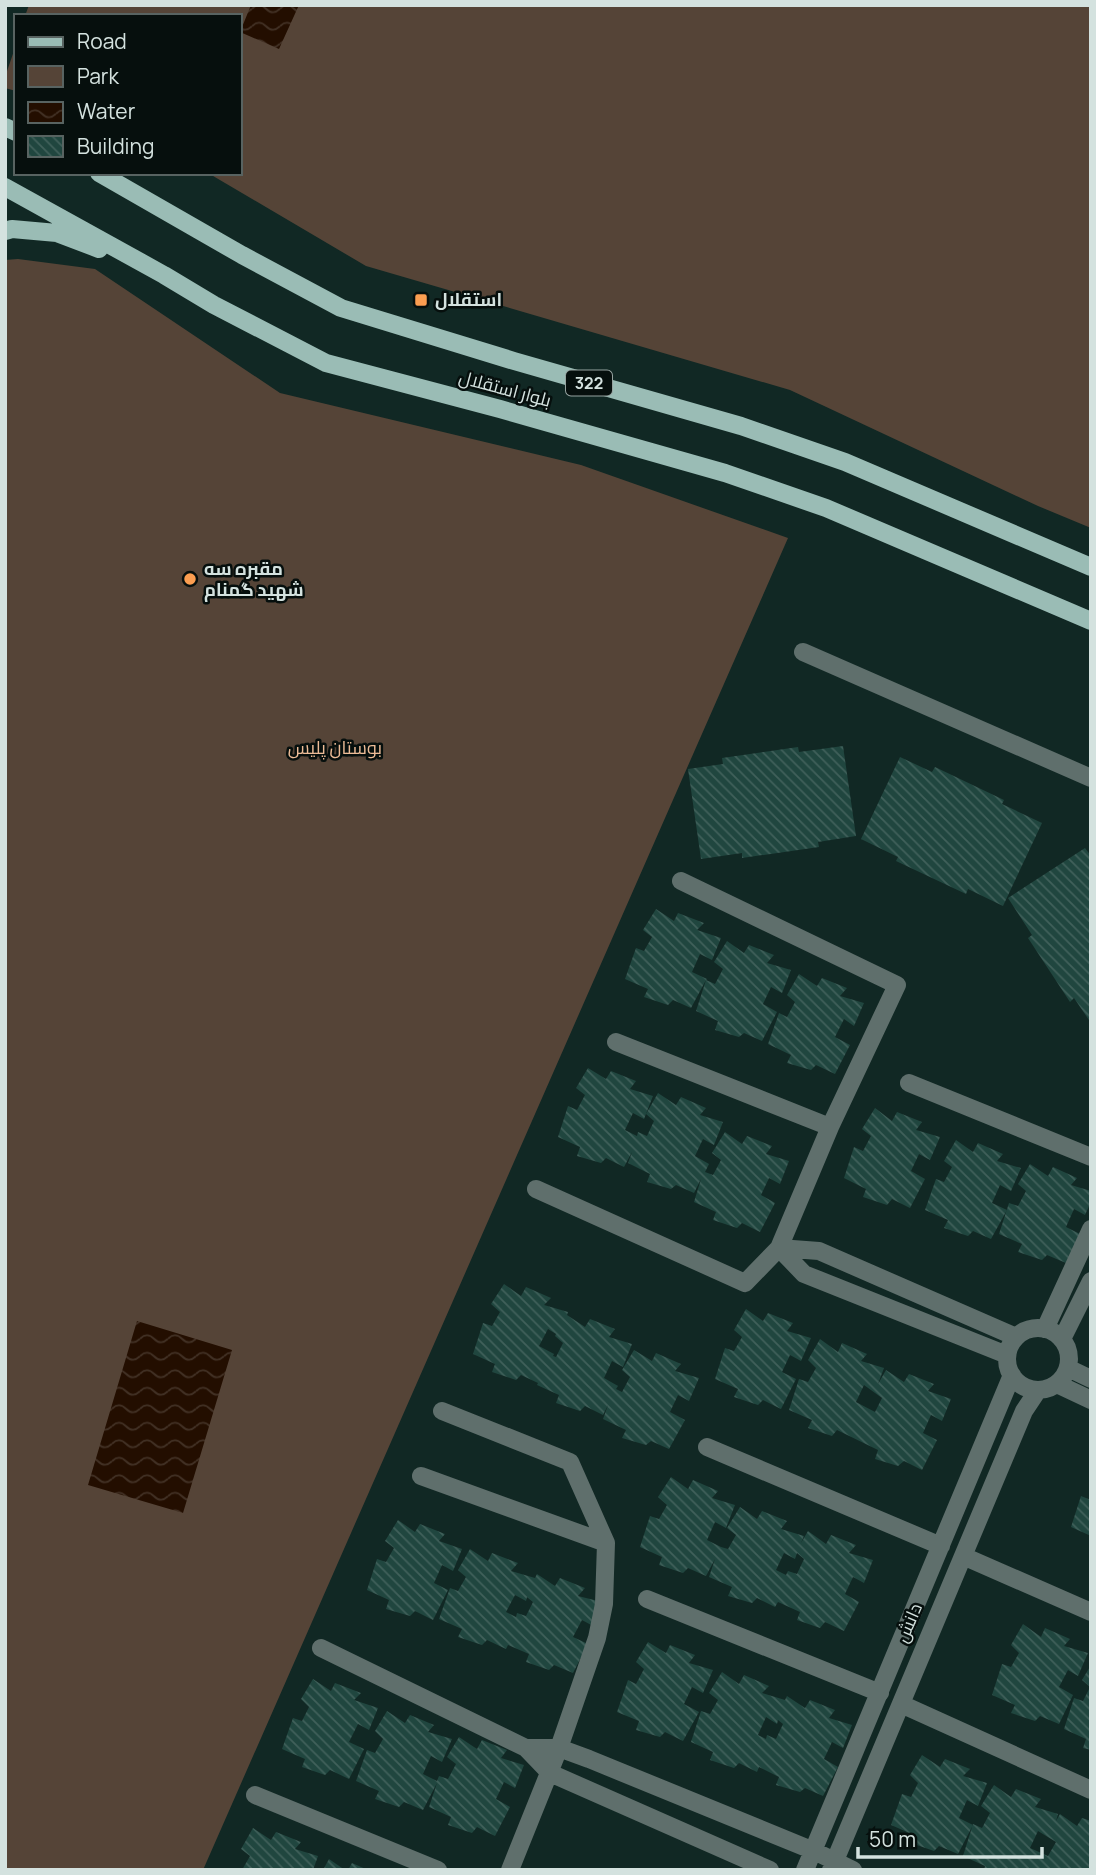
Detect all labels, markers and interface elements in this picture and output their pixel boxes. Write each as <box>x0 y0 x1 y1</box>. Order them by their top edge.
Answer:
legend <box>14 14 242 175</box>
text: Road <box>77 27 127 55</box>
text: Park <box>77 62 119 90</box>
text: Water <box>77 97 136 125</box>
text: Building <box>77 132 154 160</box>
place label: استقلال <box>435 287 502 311</box>
marker: استقلال <box>413 292 429 308</box>
street label: بلوار استقلال <box>457 364 554 412</box>
road number: 322 <box>566 370 612 396</box>
place label: مقبره سه شهید گمنام <box>204 556 304 602</box>
marker: مقبره سه شهید گمنام <box>182 571 198 587</box>
park label: بوستان پلیس <box>288 735 382 760</box>
street label: دانش <box>889 1599 927 1646</box>
scale bar <box>858 1815 1042 1859</box>
text: 50 m <box>869 1825 916 1853</box>

